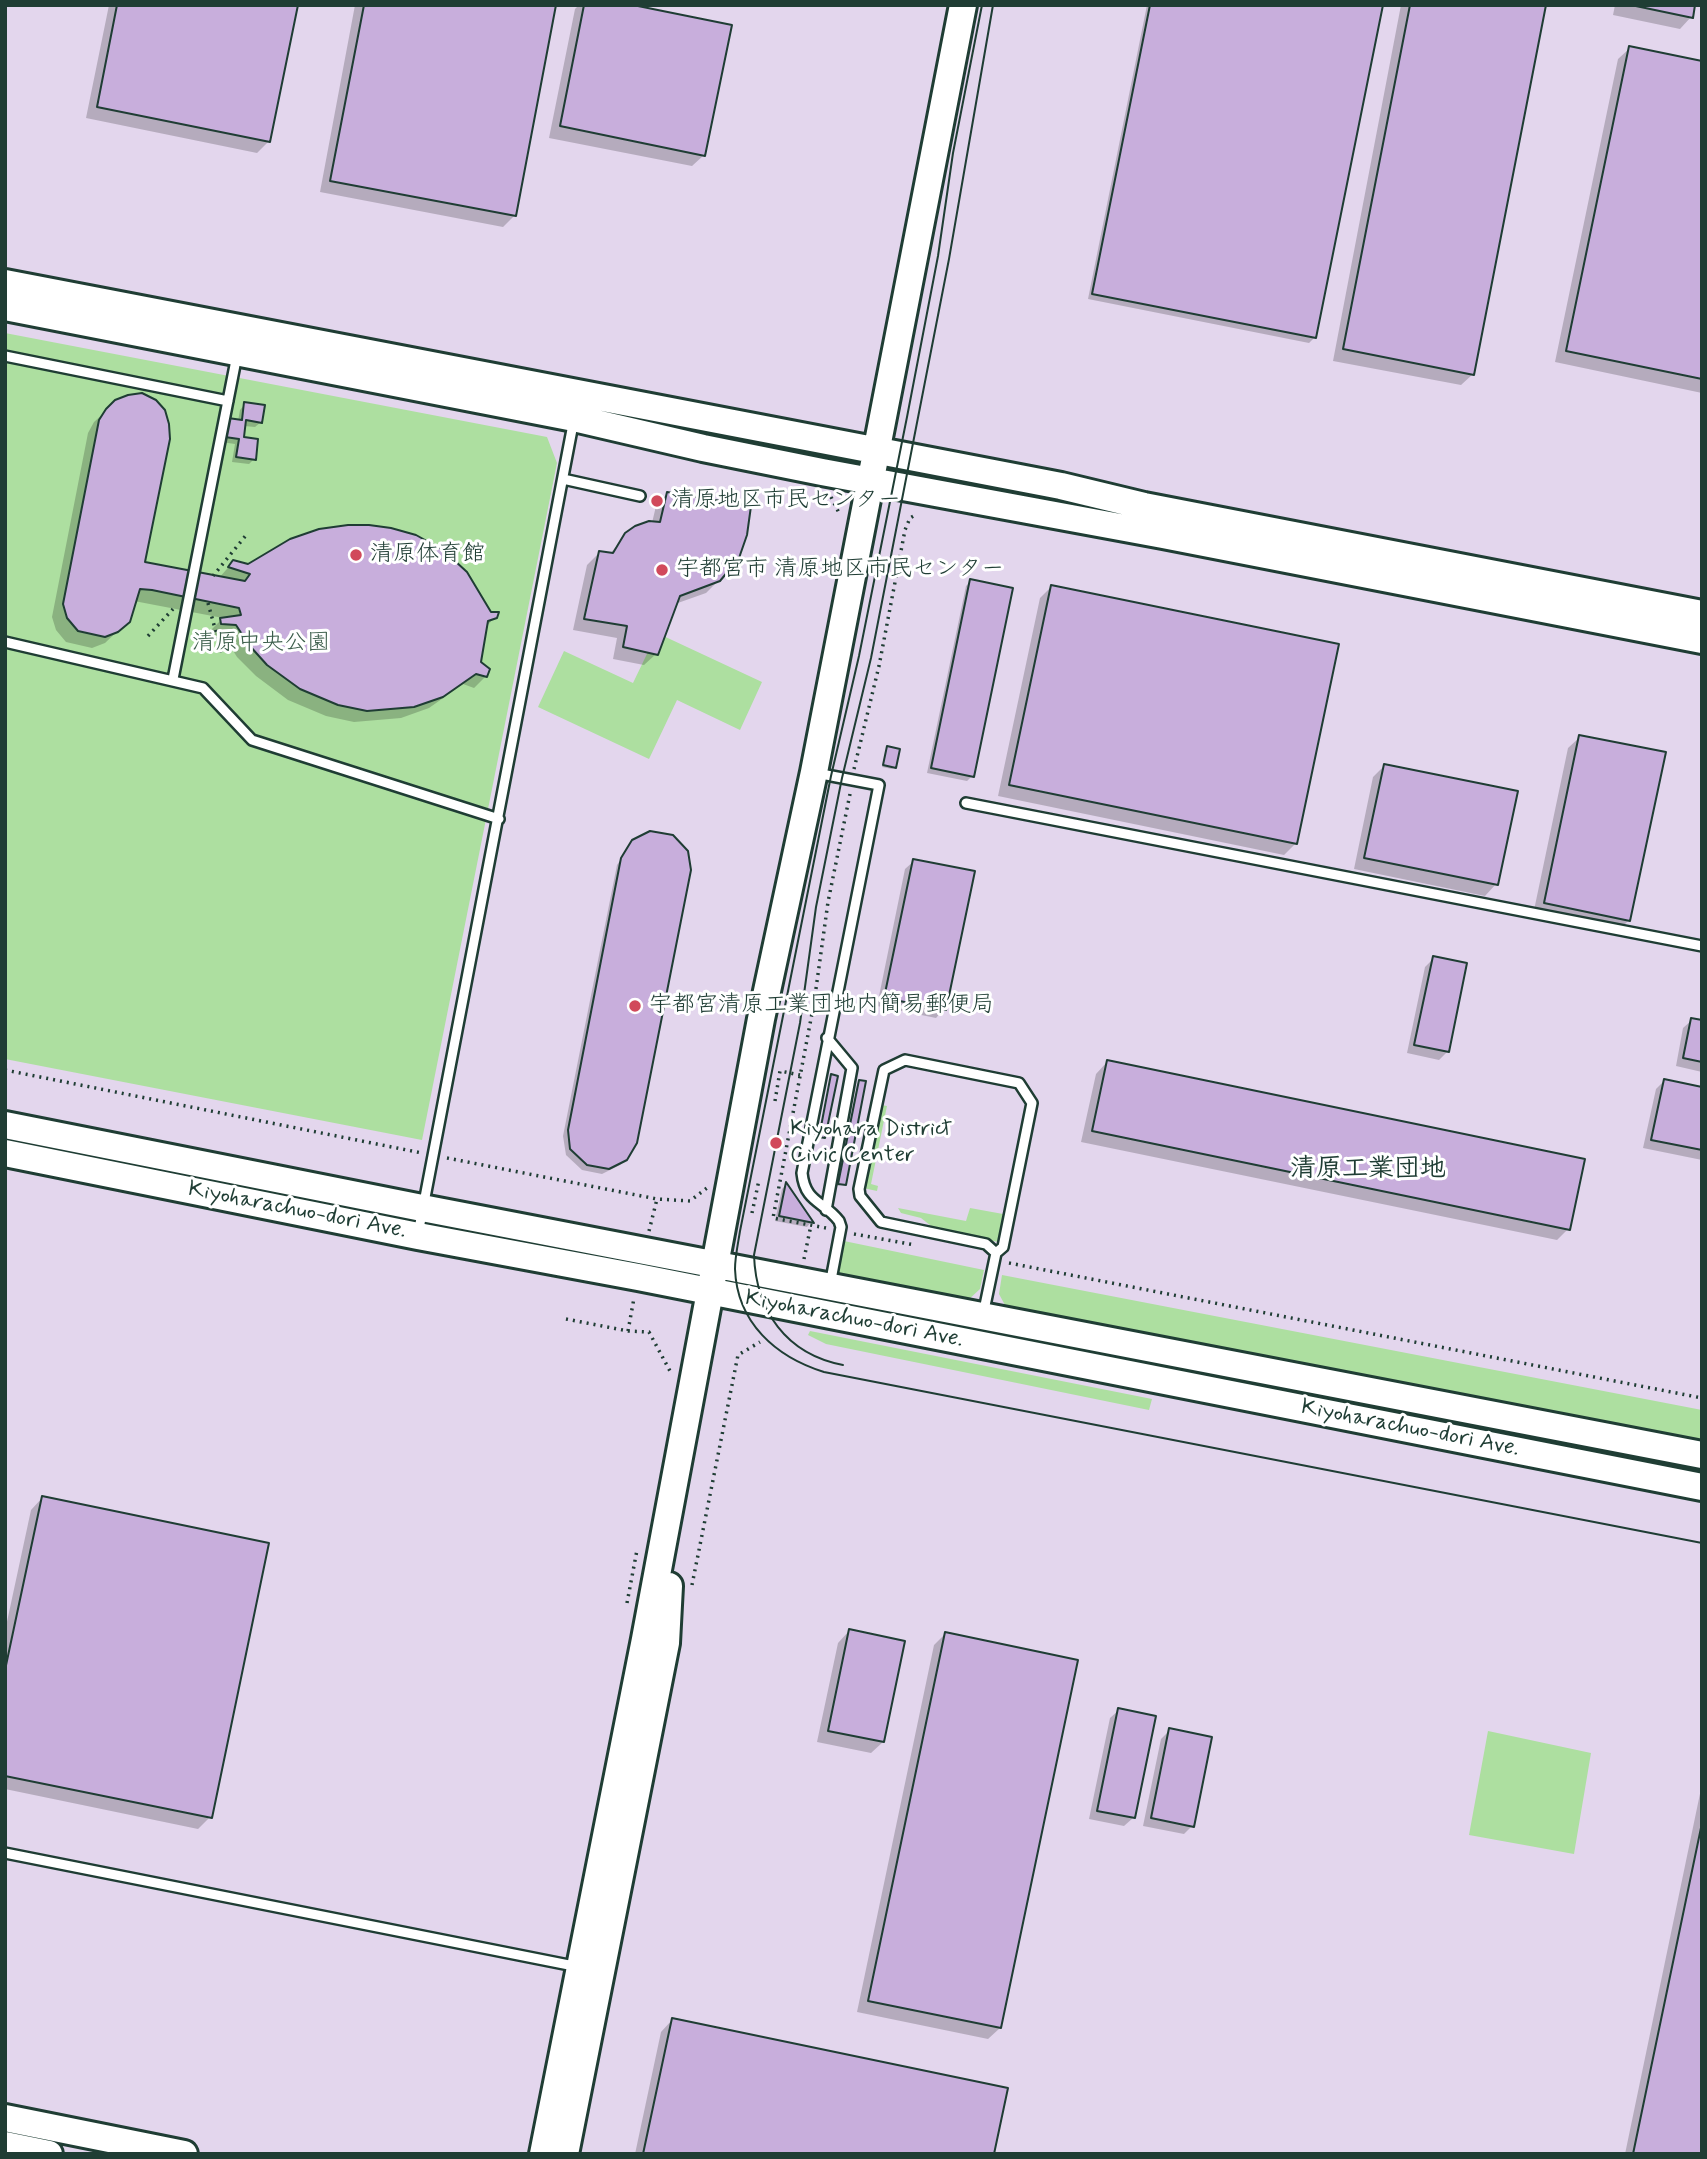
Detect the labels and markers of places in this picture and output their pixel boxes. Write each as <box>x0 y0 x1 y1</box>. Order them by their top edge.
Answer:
place label: 清原地区市民センター <box>671 487 901 515</box>
marker: 清原地区市民センター <box>649 493 665 509</box>
place label: 清原体育館 <box>370 541 485 569</box>
marker: 清原体育館 <box>348 547 364 563</box>
place label: 宇都宮市 清原地区市民センター <box>676 556 1004 584</box>
marker: 宇都宮市 清原地区市民センター <box>654 562 670 578</box>
place label: 宇都宮清原工業団地内簡易郵便局 <box>649 992 994 1020</box>
marker: 宇都宮清原工業団地内簡易郵便局 <box>627 998 643 1014</box>
place label: Kiyohara District Civic Center <box>790 1116 952 1170</box>
marker: Kiyohara District Civic Center <box>768 1135 784 1151</box>

